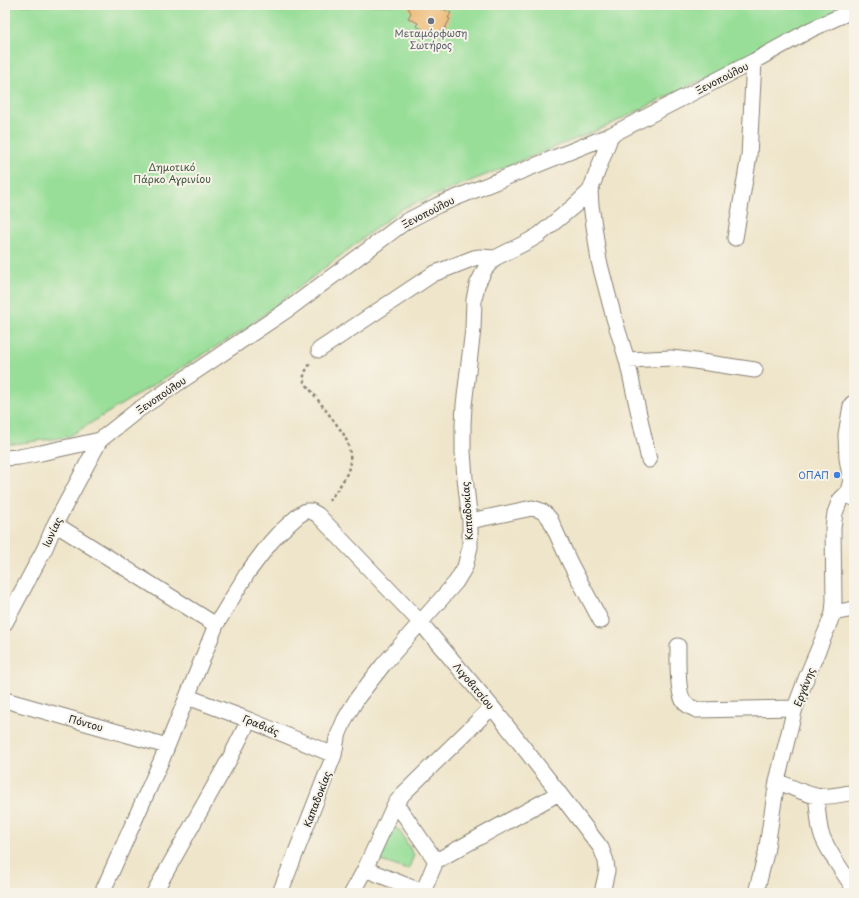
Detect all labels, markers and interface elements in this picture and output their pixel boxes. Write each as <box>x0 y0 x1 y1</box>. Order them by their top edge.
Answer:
marker: Μεταμόρφωση Σωτήρος <box>426 16 436 26</box>
place label: Μεταμόρφωση Σωτήρος <box>395 25 467 53</box>
street label: Ξενοπούλου <box>693 58 751 97</box>
park label: Δημοτικό Πάρκο Αγρινίου <box>133 159 211 186</box>
street label: Ξενοπούλου <box>399 192 457 231</box>
street label: Ξενοπούλου <box>133 372 189 417</box>
place label: ΟΠΑΠ <box>798 467 829 482</box>
marker: ΟΠΑΠ <box>832 470 842 480</box>
street label: Καπαδοκίας <box>457 481 476 541</box>
street label: Ιωνίας <box>38 514 65 549</box>
street label: Λιγοβιτσίου <box>450 659 499 713</box>
street label: Εργάνης <box>789 665 818 709</box>
street label: Πόντου <box>67 710 105 735</box>
street label: Γραβιάς <box>241 710 282 739</box>
street label: Καπαδοκίας <box>299 769 334 829</box>

